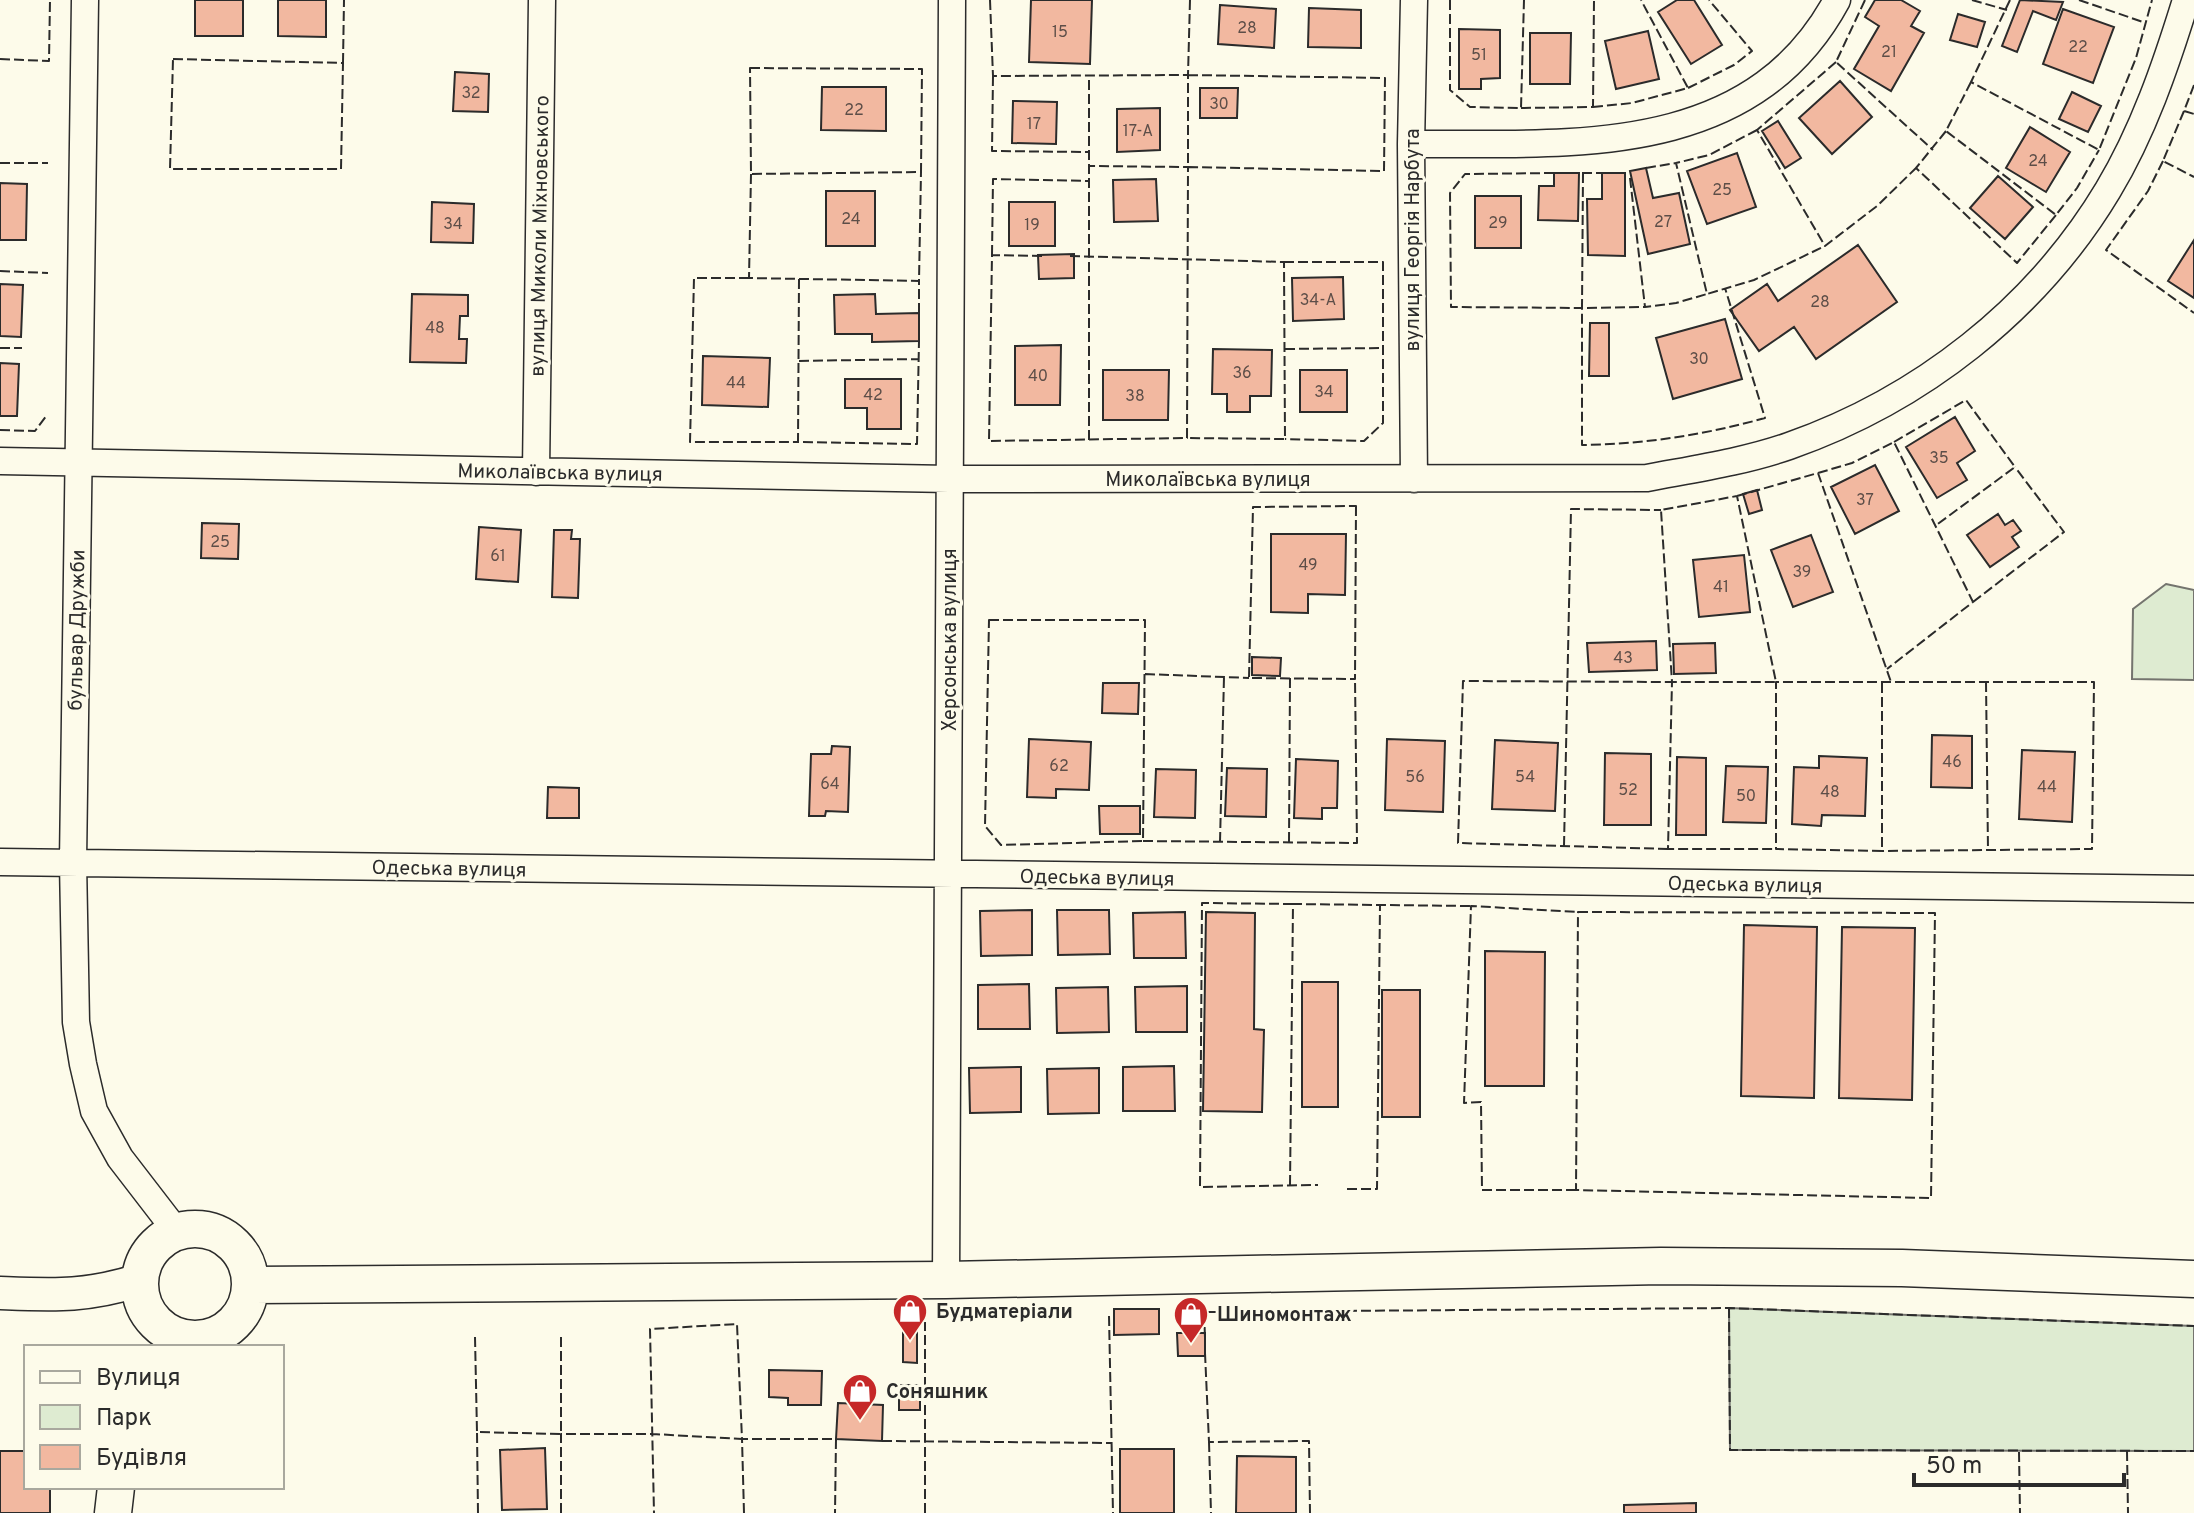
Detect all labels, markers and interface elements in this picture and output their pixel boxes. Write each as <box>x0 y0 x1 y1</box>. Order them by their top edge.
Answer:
house number: 28 <box>1237 19 1257 39</box>
house number: 15 <box>1052 23 1068 43</box>
house number: 22 <box>2068 38 2088 58</box>
house number: 21 <box>1881 43 1897 63</box>
house number: 51 <box>1471 46 1487 66</box>
house number: 32 <box>461 84 481 104</box>
street label: вулиця Миколи Міхновського <box>526 95 556 377</box>
house number: 30 <box>1209 95 1229 115</box>
house number: 22 <box>844 101 864 121</box>
house number: 17 <box>1027 115 1041 135</box>
house number: 17-А <box>1123 122 1153 142</box>
street label: вулиця Георгія Нарбута <box>1401 128 1427 352</box>
house number: 24 <box>2028 152 2048 172</box>
house number: 25 <box>1712 181 1732 201</box>
house number: 24 <box>841 210 861 230</box>
house number: 27 <box>1654 213 1672 233</box>
house number: 29 <box>1488 214 1508 234</box>
house number: 34 <box>443 215 463 235</box>
house number: 19 <box>1024 216 1040 236</box>
house number: 34-А <box>1300 291 1336 311</box>
house number: 28 <box>1810 293 1830 313</box>
house number: 48 <box>425 319 445 339</box>
house number: 30 <box>1689 350 1709 370</box>
house number: 36 <box>1232 364 1252 384</box>
house number: 40 <box>1028 367 1048 387</box>
house number: 44 <box>726 374 746 394</box>
house number: 34 <box>1314 383 1334 403</box>
house number: 42 <box>863 386 883 406</box>
house number: 38 <box>1125 387 1145 407</box>
house number: 35 <box>1929 449 1949 469</box>
street label: Миколаївська вулиця <box>457 459 663 489</box>
street label: Миколаївська вулиця <box>1105 468 1311 494</box>
house number: 37 <box>1856 491 1874 511</box>
house number: 25 <box>210 533 230 553</box>
house number: 61 <box>490 547 506 567</box>
street label: Херсонська вулиця <box>938 548 964 732</box>
street label: бульвар Дружби <box>64 549 92 711</box>
house number: 49 <box>1298 556 1318 576</box>
house number: 39 <box>1793 563 1811 583</box>
house number: 41 <box>1713 578 1729 598</box>
house number: 43 <box>1613 649 1633 669</box>
house number: 46 <box>1942 753 1962 773</box>
house number: 62 <box>1049 757 1069 777</box>
house number: 56 <box>1405 768 1425 788</box>
house number: 54 <box>1515 768 1535 788</box>
house number: 64 <box>820 775 840 795</box>
house number: 44 <box>2037 778 2057 798</box>
house number: 52 <box>1618 781 1638 801</box>
house number: 48 <box>1820 783 1840 803</box>
house number: 50 <box>1736 787 1756 807</box>
street label: Одеська вулиця <box>371 856 527 884</box>
street label: Одеська вулиця <box>1019 865 1175 893</box>
street label: Одеська вулиця <box>1667 872 1823 900</box>
shop icon: Будматеріали <box>891 1292 929 1342</box>
shop icon: Шиномонтаж <box>1172 1295 1210 1345</box>
place label: Будматеріали <box>936 1300 1073 1326</box>
place label: Шиномонтаж <box>1217 1303 1352 1329</box>
legend <box>24 1345 284 1489</box>
text: Вулиця <box>96 1364 180 1394</box>
shop icon: Соняшник <box>841 1372 879 1422</box>
place label: Соняшник <box>886 1380 989 1406</box>
text: Парк <box>96 1404 152 1434</box>
scale bar <box>1914 1437 2124 1487</box>
text: Будівля <box>96 1444 187 1474</box>
text: 50 m <box>1926 1452 1982 1482</box>

